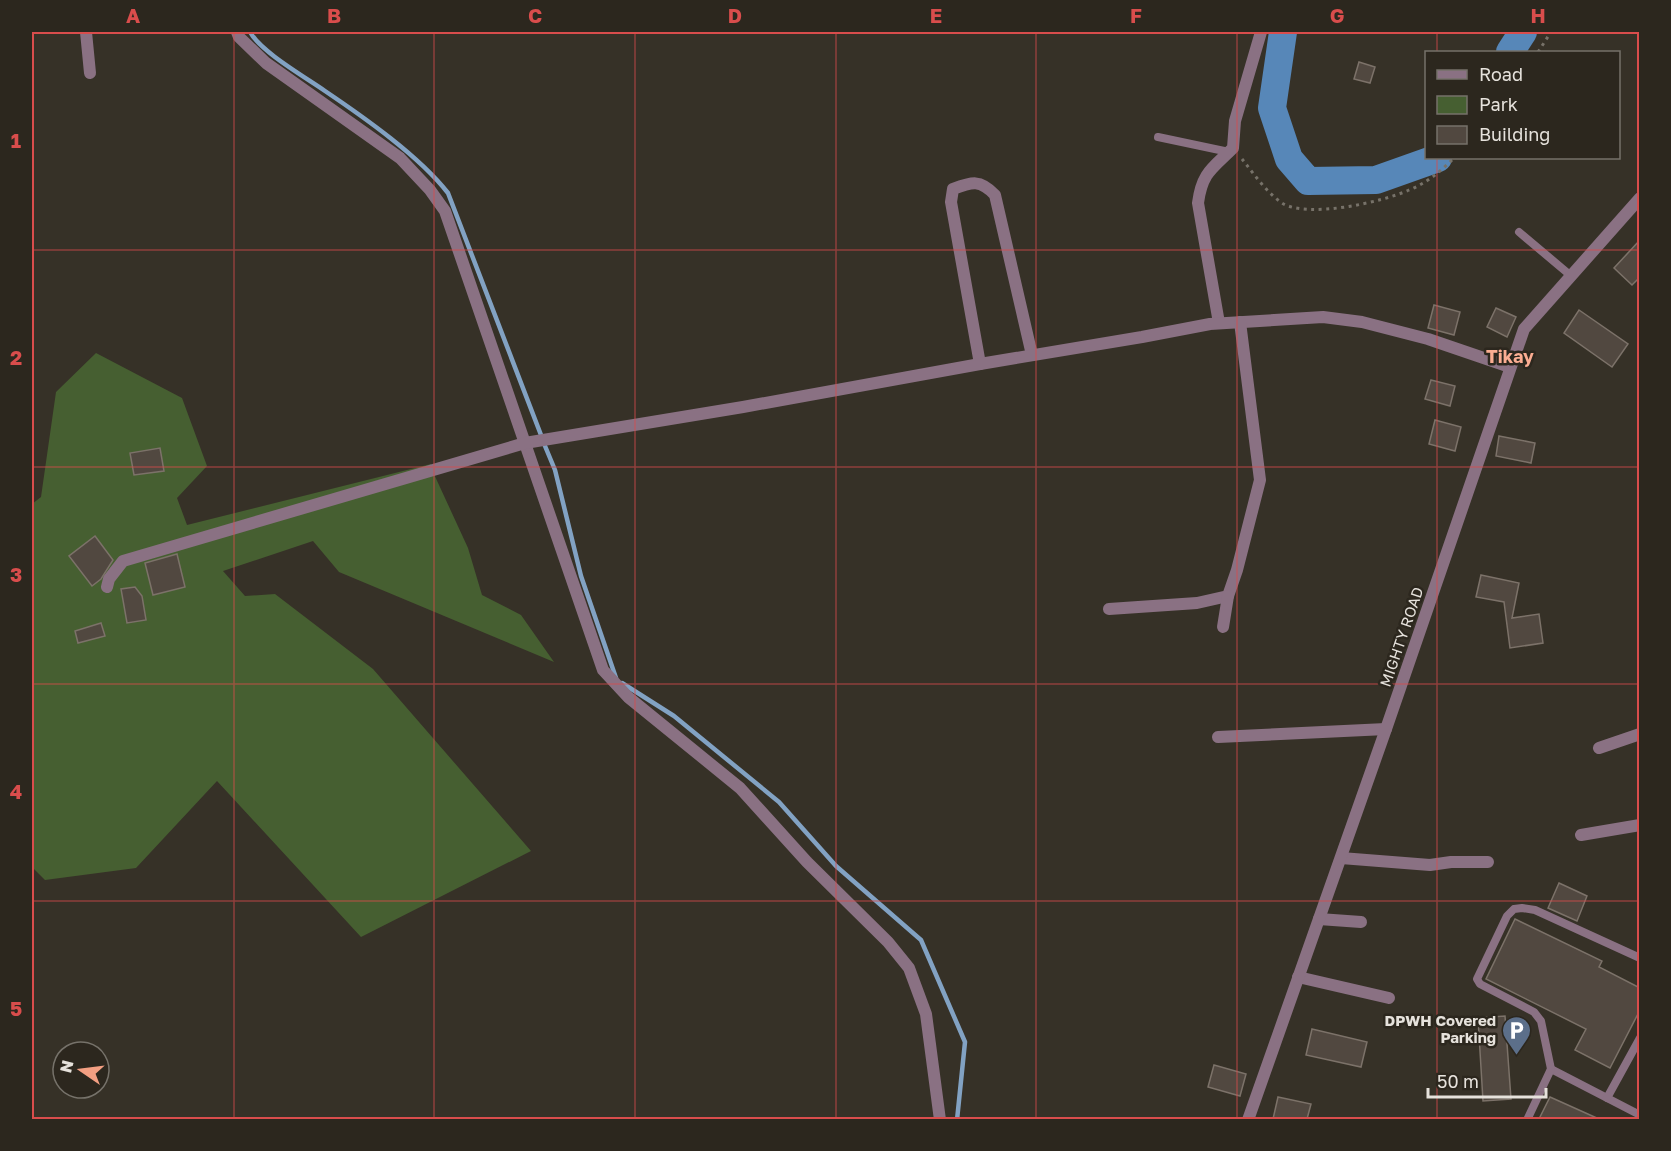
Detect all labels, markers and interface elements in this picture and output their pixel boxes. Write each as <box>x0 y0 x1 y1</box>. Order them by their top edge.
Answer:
text: A <box>126 3 140 27</box>
text: B <box>327 3 341 27</box>
text: C <box>528 3 542 27</box>
text: D <box>728 3 742 27</box>
text: E <box>930 3 942 27</box>
text: F <box>1130 3 1142 27</box>
text: G <box>1330 3 1344 27</box>
text: H <box>1530 3 1546 27</box>
legend <box>1425 51 1620 159</box>
text: Road <box>1479 63 1523 85</box>
text: Park <box>1479 93 1518 115</box>
text: Building <box>1479 123 1550 145</box>
text: 1 <box>11 128 21 152</box>
text: 2 <box>10 345 22 369</box>
district label: Tikay <box>1486 345 1534 367</box>
text: 3 <box>10 562 22 586</box>
street label: MIGHTY ROAD <box>1376 584 1427 689</box>
text: 4 <box>10 779 22 803</box>
text: 5 <box>10 996 22 1020</box>
place label: DPWH Covered Parking <box>1384 1011 1496 1046</box>
parking icon: DPWH Covered Parking <box>1501 1014 1533 1056</box>
north arrow <box>51 1040 111 1100</box>
text: N <box>55 1058 78 1075</box>
scale bar <box>1428 1061 1546 1099</box>
text: 50 m <box>1437 1070 1479 1092</box>

